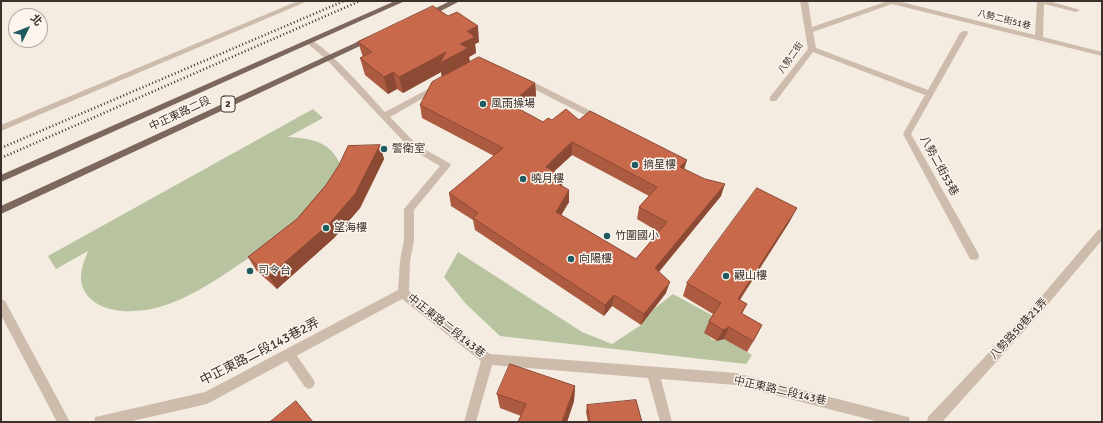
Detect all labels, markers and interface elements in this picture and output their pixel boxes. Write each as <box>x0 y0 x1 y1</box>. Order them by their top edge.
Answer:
north arrow <box>8 8 48 48</box>
street label: 八勢二街51巷 <box>976 8 1032 32</box>
text: 北 <box>28 12 45 29</box>
street label: 八勢二街 <box>776 40 806 76</box>
street label: 中正東路二段 <box>147 94 213 134</box>
road number: 2 <box>221 96 235 112</box>
place label: 風雨操場 <box>491 97 535 111</box>
marker: 風雨操場 <box>478 99 488 109</box>
street label: 八勢二街53巷 <box>917 134 961 198</box>
place label: 警衛室 <box>392 142 425 156</box>
marker: 警衛室 <box>379 144 389 154</box>
place label: 摘星樓 <box>643 158 676 172</box>
marker: 摘星樓 <box>630 160 640 170</box>
place label: 曉月樓 <box>531 172 564 186</box>
marker: 曉月樓 <box>518 174 528 184</box>
place label: 望海樓 <box>334 221 367 235</box>
marker: 望海樓 <box>321 223 331 233</box>
place label: 竹圍國小 <box>615 229 659 243</box>
marker: 竹圍國小 <box>602 231 612 241</box>
place label: 向陽樓 <box>579 252 612 266</box>
marker: 向陽樓 <box>566 254 576 264</box>
place label: 司令台 <box>258 264 291 278</box>
marker: 司令台 <box>245 266 255 276</box>
place label: 觀山樓 <box>734 269 767 283</box>
marker: 觀山樓 <box>721 271 731 281</box>
street label: 中正東路二段143巷 <box>405 292 487 360</box>
street label: 八勢路50巷21弄 <box>987 296 1051 362</box>
street label: 中正東路二段143巷2弄 <box>198 315 322 389</box>
street label: 中正東路二段143巷 <box>732 374 828 408</box>

